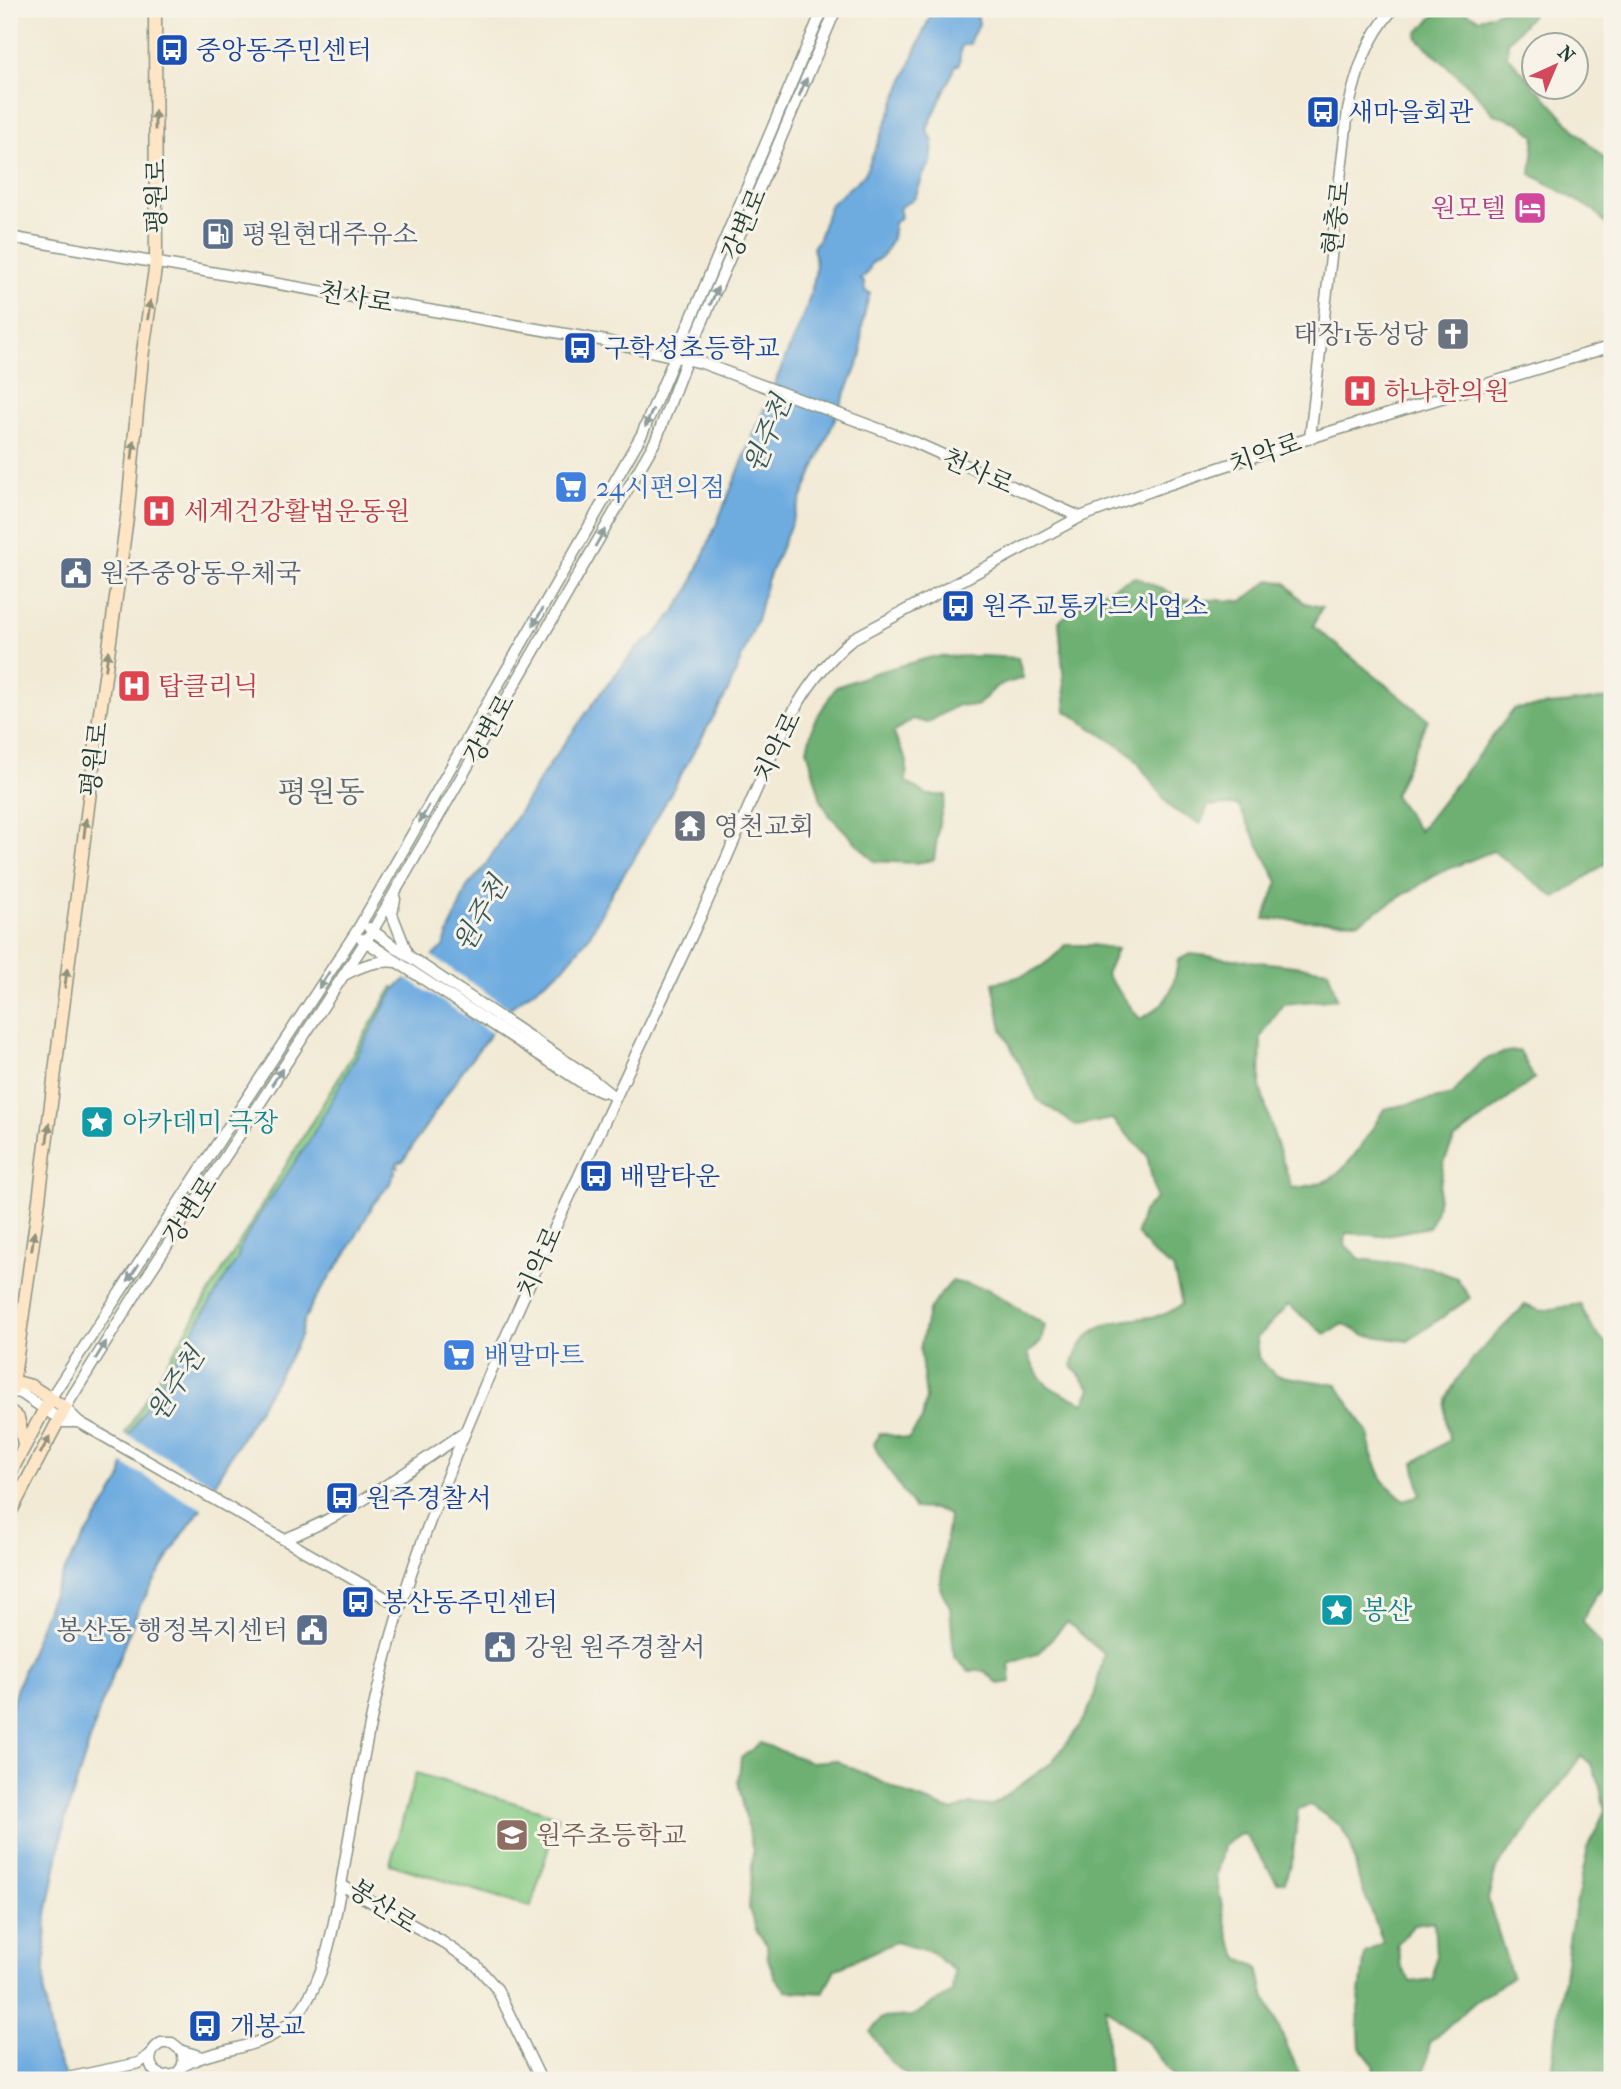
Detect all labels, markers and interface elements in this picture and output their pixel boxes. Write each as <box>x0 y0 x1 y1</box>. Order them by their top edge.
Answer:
bus stop icon: 중앙동주민센터 <box>153 31 191 69</box>
north arrow <box>1520 32 1590 102</box>
place label: 중앙동주민센터 <box>196 35 372 66</box>
text: N <box>1553 42 1579 68</box>
one-way arrow <box>798 76 809 97</box>
bus stop icon: 새마을회관 <box>1304 93 1342 131</box>
place label: 새마을회관 <box>1348 97 1474 128</box>
one-way arrow <box>149 109 161 131</box>
street label: 평원로 <box>141 158 172 234</box>
street label: 현충로 <box>1317 179 1356 257</box>
street label: 강변로 <box>715 183 773 265</box>
hotel icon: 원모텔 <box>1511 189 1549 227</box>
place label: 원모텔 <box>1431 193 1506 224</box>
fuel station icon: 평원현대주유소 <box>199 215 237 253</box>
place label: 평원현대주유소 <box>242 219 418 250</box>
street label: 천사로 <box>316 276 396 319</box>
one-way arrow <box>708 285 719 306</box>
one-way arrow <box>144 299 155 321</box>
church icon: 태장1동성당 <box>1434 315 1472 353</box>
place label: 태장1동성당 <box>1293 319 1428 350</box>
bus stop icon: 구학성초등학교 <box>561 329 599 367</box>
place label: 구학성초등학교 <box>604 333 780 364</box>
hospital icon: 하나한의원 <box>1341 372 1379 410</box>
place label: 하나한의원 <box>1384 376 1510 407</box>
water label: 원주천 <box>737 389 799 478</box>
one-way arrow <box>643 408 654 429</box>
street label: 치악로 <box>1224 427 1306 480</box>
one-way arrow <box>128 439 139 461</box>
street label: 천사로 <box>937 442 1019 501</box>
supermarket icon: 24시편의점 <box>552 468 590 506</box>
place label: 24시편의점 <box>596 472 725 503</box>
hospital icon: 세계건강활법운동원 <box>140 492 178 530</box>
place label: 세계건강활법운동원 <box>184 496 410 527</box>
one-way arrow <box>593 529 606 548</box>
public building icon: 원주중앙동우체국 <box>57 554 95 592</box>
place label: 원주중앙동우체국 <box>100 558 301 589</box>
bus stop icon: 원주교통카드사업소 <box>939 587 977 625</box>
place label: 원주교통카드사업소 <box>982 591 1208 622</box>
one-way arrow <box>532 607 544 626</box>
one-way arrow <box>102 649 113 671</box>
hospital icon: 탑클리닉 <box>115 667 153 705</box>
place label: 탑클리닉 <box>158 671 258 702</box>
street label: 강변로 <box>458 689 521 770</box>
street label: 치악로 <box>747 707 808 788</box>
street label: 평원로 <box>75 720 114 798</box>
district label: 평원동 <box>278 775 364 810</box>
one-way arrow <box>418 804 430 823</box>
temple icon: 영천교회 <box>671 807 709 845</box>
place label: 영천교회 <box>714 811 814 842</box>
one-way arrow <box>79 817 90 839</box>
water label: 원주천 <box>446 869 515 958</box>
one-way arrow <box>61 967 72 989</box>
one-way arrow <box>318 970 331 990</box>
one-way arrow <box>271 1067 284 1086</box>
place icon: 아카데미 극장 <box>78 1103 116 1141</box>
place label: 아카데미 극장 <box>122 1107 278 1138</box>
one-way arrow <box>42 1121 53 1143</box>
bus stop icon: 배말타운 <box>577 1157 615 1195</box>
place label: 배말타운 <box>620 1161 720 1192</box>
street label: 강변로 <box>157 1170 224 1250</box>
street label: 치악로 <box>510 1221 569 1303</box>
one-way arrow <box>28 1230 39 1252</box>
one-way arrow <box>126 1263 139 1283</box>
supermarket icon: 배말마트 <box>440 1336 478 1374</box>
water label: 원주천 <box>140 1339 212 1427</box>
place label: 배말마트 <box>484 1340 584 1371</box>
one-way arrow <box>94 1341 107 1360</box>
one-way arrow <box>40 1435 51 1455</box>
bus stop icon: 원주경찰서 <box>323 1479 361 1517</box>
place label: 원주경찰서 <box>366 1483 492 1514</box>
bus stop icon: 봉산동주민센터 <box>339 1583 377 1621</box>
place label: 봉산동주민센터 <box>382 1587 558 1618</box>
place icon: 봉산 <box>1318 1591 1356 1629</box>
place label: 봉산 <box>1362 1595 1413 1626</box>
public building icon: 봉산동 행정복지센터 <box>293 1611 331 1649</box>
place label: 봉산동 행정복지센터 <box>56 1615 288 1646</box>
public building icon: 강원 원주경찰서 <box>481 1628 519 1666</box>
place label: 강원 원주경찰서 <box>524 1632 705 1663</box>
school or university icon: 원주초등학교 <box>493 1816 531 1854</box>
place label: 원주초등학교 <box>536 1820 687 1851</box>
street label: 봉산로 <box>343 1873 423 1940</box>
bus stop icon: 개봉교 <box>186 2007 224 2045</box>
place label: 개봉교 <box>230 2011 305 2042</box>

